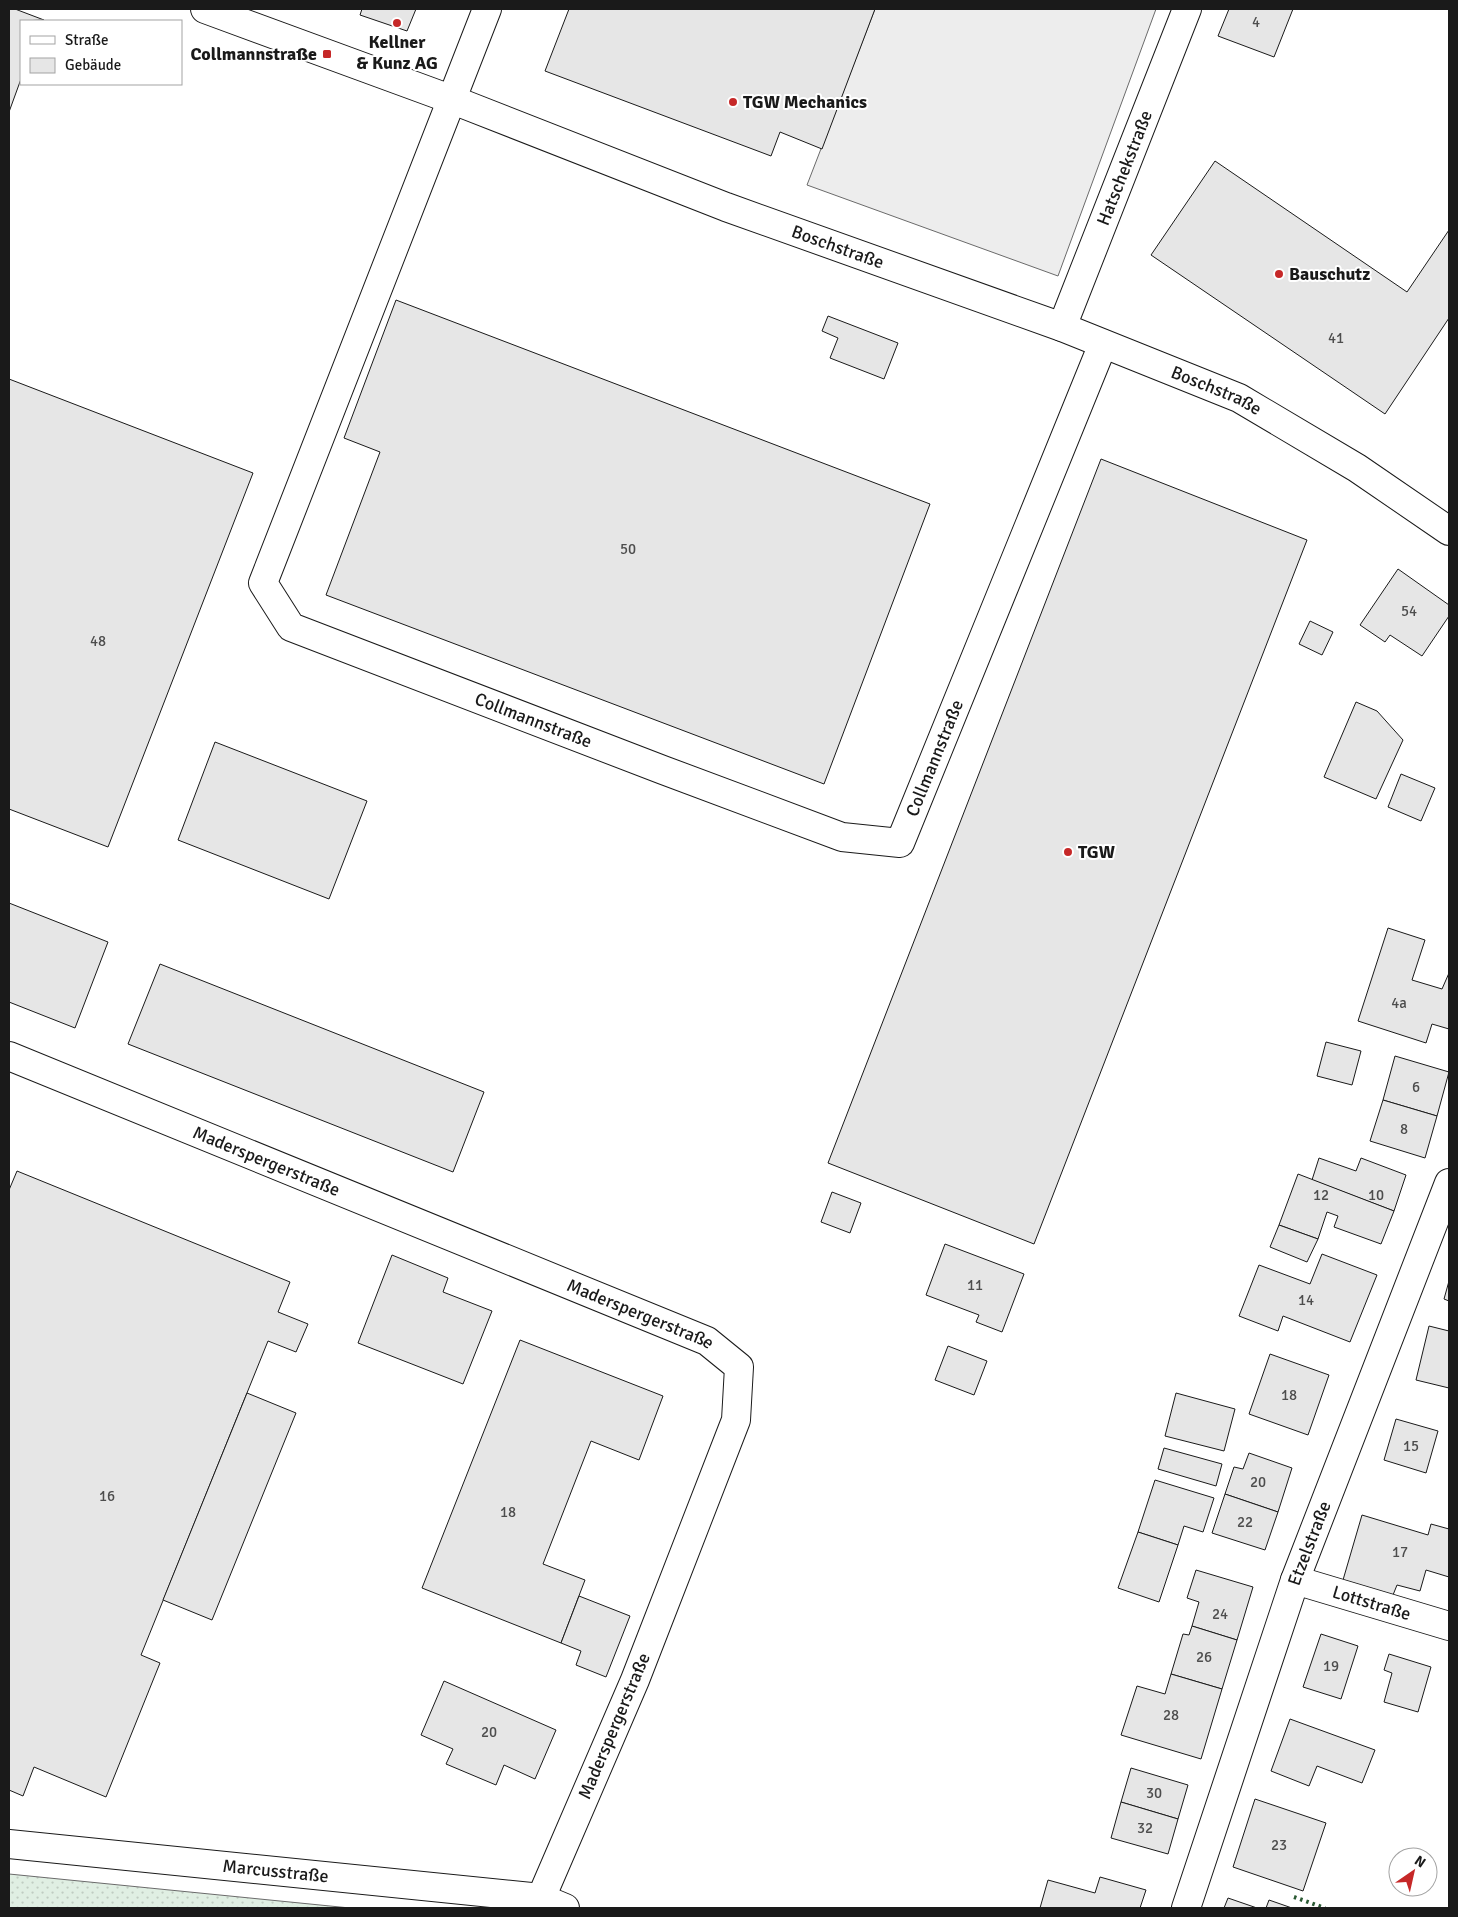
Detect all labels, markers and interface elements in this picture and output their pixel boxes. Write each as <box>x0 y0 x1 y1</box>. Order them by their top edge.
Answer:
house number: 4 <box>1252 13 1260 31</box>
marker: Kellner & Kunz AG <box>391 17 403 29</box>
legend <box>20 20 182 85</box>
text: Straße <box>65 31 109 49</box>
place label: Kellner & Kunz AG <box>356 31 438 74</box>
place label: Collmannstraße <box>190 43 317 65</box>
marker: Collmannstraße <box>321 48 333 60</box>
text: Gebäude <box>65 56 121 74</box>
place label: TGW Mechanics <box>743 91 867 113</box>
marker: TGW Mechanics <box>727 96 739 108</box>
street label: Hatschekstraße <box>1092 107 1157 229</box>
street label: Boschstraße <box>789 220 887 274</box>
place label: Bauschutz <box>1289 263 1370 285</box>
marker: Bauschutz <box>1273 268 1285 280</box>
house number: 41 <box>1328 329 1344 347</box>
street label: Boschstraße <box>1168 361 1266 420</box>
house number: 50 <box>620 540 636 558</box>
house number: 54 <box>1401 602 1417 620</box>
house number: 48 <box>90 632 106 650</box>
street label: Collmannstraße <box>472 688 595 753</box>
street label: Collmannstraße <box>901 697 968 820</box>
place label: TGW <box>1078 841 1115 863</box>
marker: TGW <box>1062 846 1074 858</box>
house number: 4a <box>1391 994 1407 1012</box>
house number: 6 <box>1412 1078 1420 1096</box>
house number: 8 <box>1400 1120 1408 1138</box>
street label: Maderspergerstraße <box>190 1121 343 1201</box>
house number: 12 <box>1313 1186 1329 1204</box>
house number: 10 <box>1368 1186 1384 1204</box>
street label: Maderspergerstraße <box>564 1274 719 1354</box>
house number: 11 <box>967 1276 983 1294</box>
house number: 14 <box>1298 1291 1314 1309</box>
house number: 18 <box>1281 1386 1297 1404</box>
house number: 15 <box>1403 1437 1419 1455</box>
house number: 20 <box>1250 1473 1266 1491</box>
house number: 16 <box>99 1487 115 1505</box>
street label: Etzelstraße <box>1283 1498 1336 1588</box>
house number: 18 <box>500 1503 516 1521</box>
house number: 22 <box>1237 1513 1253 1531</box>
house number: 17 <box>1392 1543 1408 1561</box>
street label: Lottstraße <box>1330 1581 1414 1625</box>
house number: 24 <box>1212 1605 1228 1623</box>
house number: 26 <box>1196 1648 1212 1666</box>
street label: Maderspergerstraße <box>573 1649 655 1803</box>
house number: 19 <box>1323 1657 1339 1675</box>
house number: 28 <box>1163 1706 1179 1724</box>
house number: 20 <box>481 1723 497 1741</box>
house number: 30 <box>1146 1784 1162 1802</box>
house number: 32 <box>1137 1819 1153 1837</box>
house number: 23 <box>1271 1836 1287 1854</box>
north arrow <box>1388 1847 1438 1897</box>
text: N <box>1411 1852 1429 1871</box>
street label: Marcusstraße <box>222 1855 330 1887</box>

